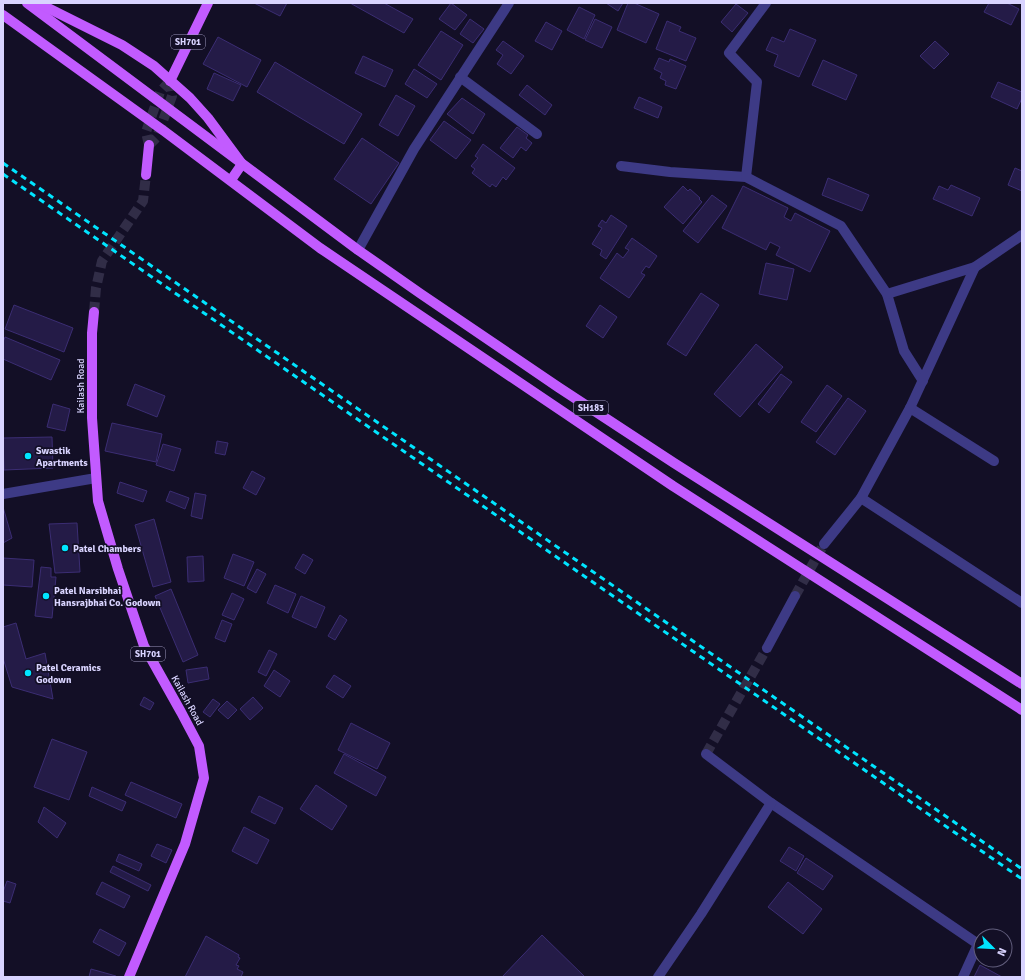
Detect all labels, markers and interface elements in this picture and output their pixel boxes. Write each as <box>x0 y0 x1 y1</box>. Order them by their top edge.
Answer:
road number: SH701 <box>171 35 205 49</box>
street label: Kailash Road <box>75 358 87 414</box>
road number: SH183 <box>574 401 608 415</box>
place label: Swastik Apartments <box>36 445 88 469</box>
marker: Swastik Apartments <box>23 451 33 461</box>
marker: Patel Chambers <box>60 543 70 553</box>
place label: Patel Chambers <box>73 543 142 555</box>
place label: Patel Narsibhai Hansrajbhai Co. Godown <box>54 585 161 609</box>
marker: Patel Narsibhai Hansrajbhai Co. Godown <box>41 591 51 601</box>
road number: SH701 <box>131 647 165 661</box>
place label: Patel Ceramics Godown <box>36 662 102 686</box>
marker: Patel Ceramics Godown <box>23 668 33 678</box>
street label: Kailash Road <box>168 673 206 728</box>
north arrow <box>973 928 1013 968</box>
text: N <box>994 946 1009 958</box>

